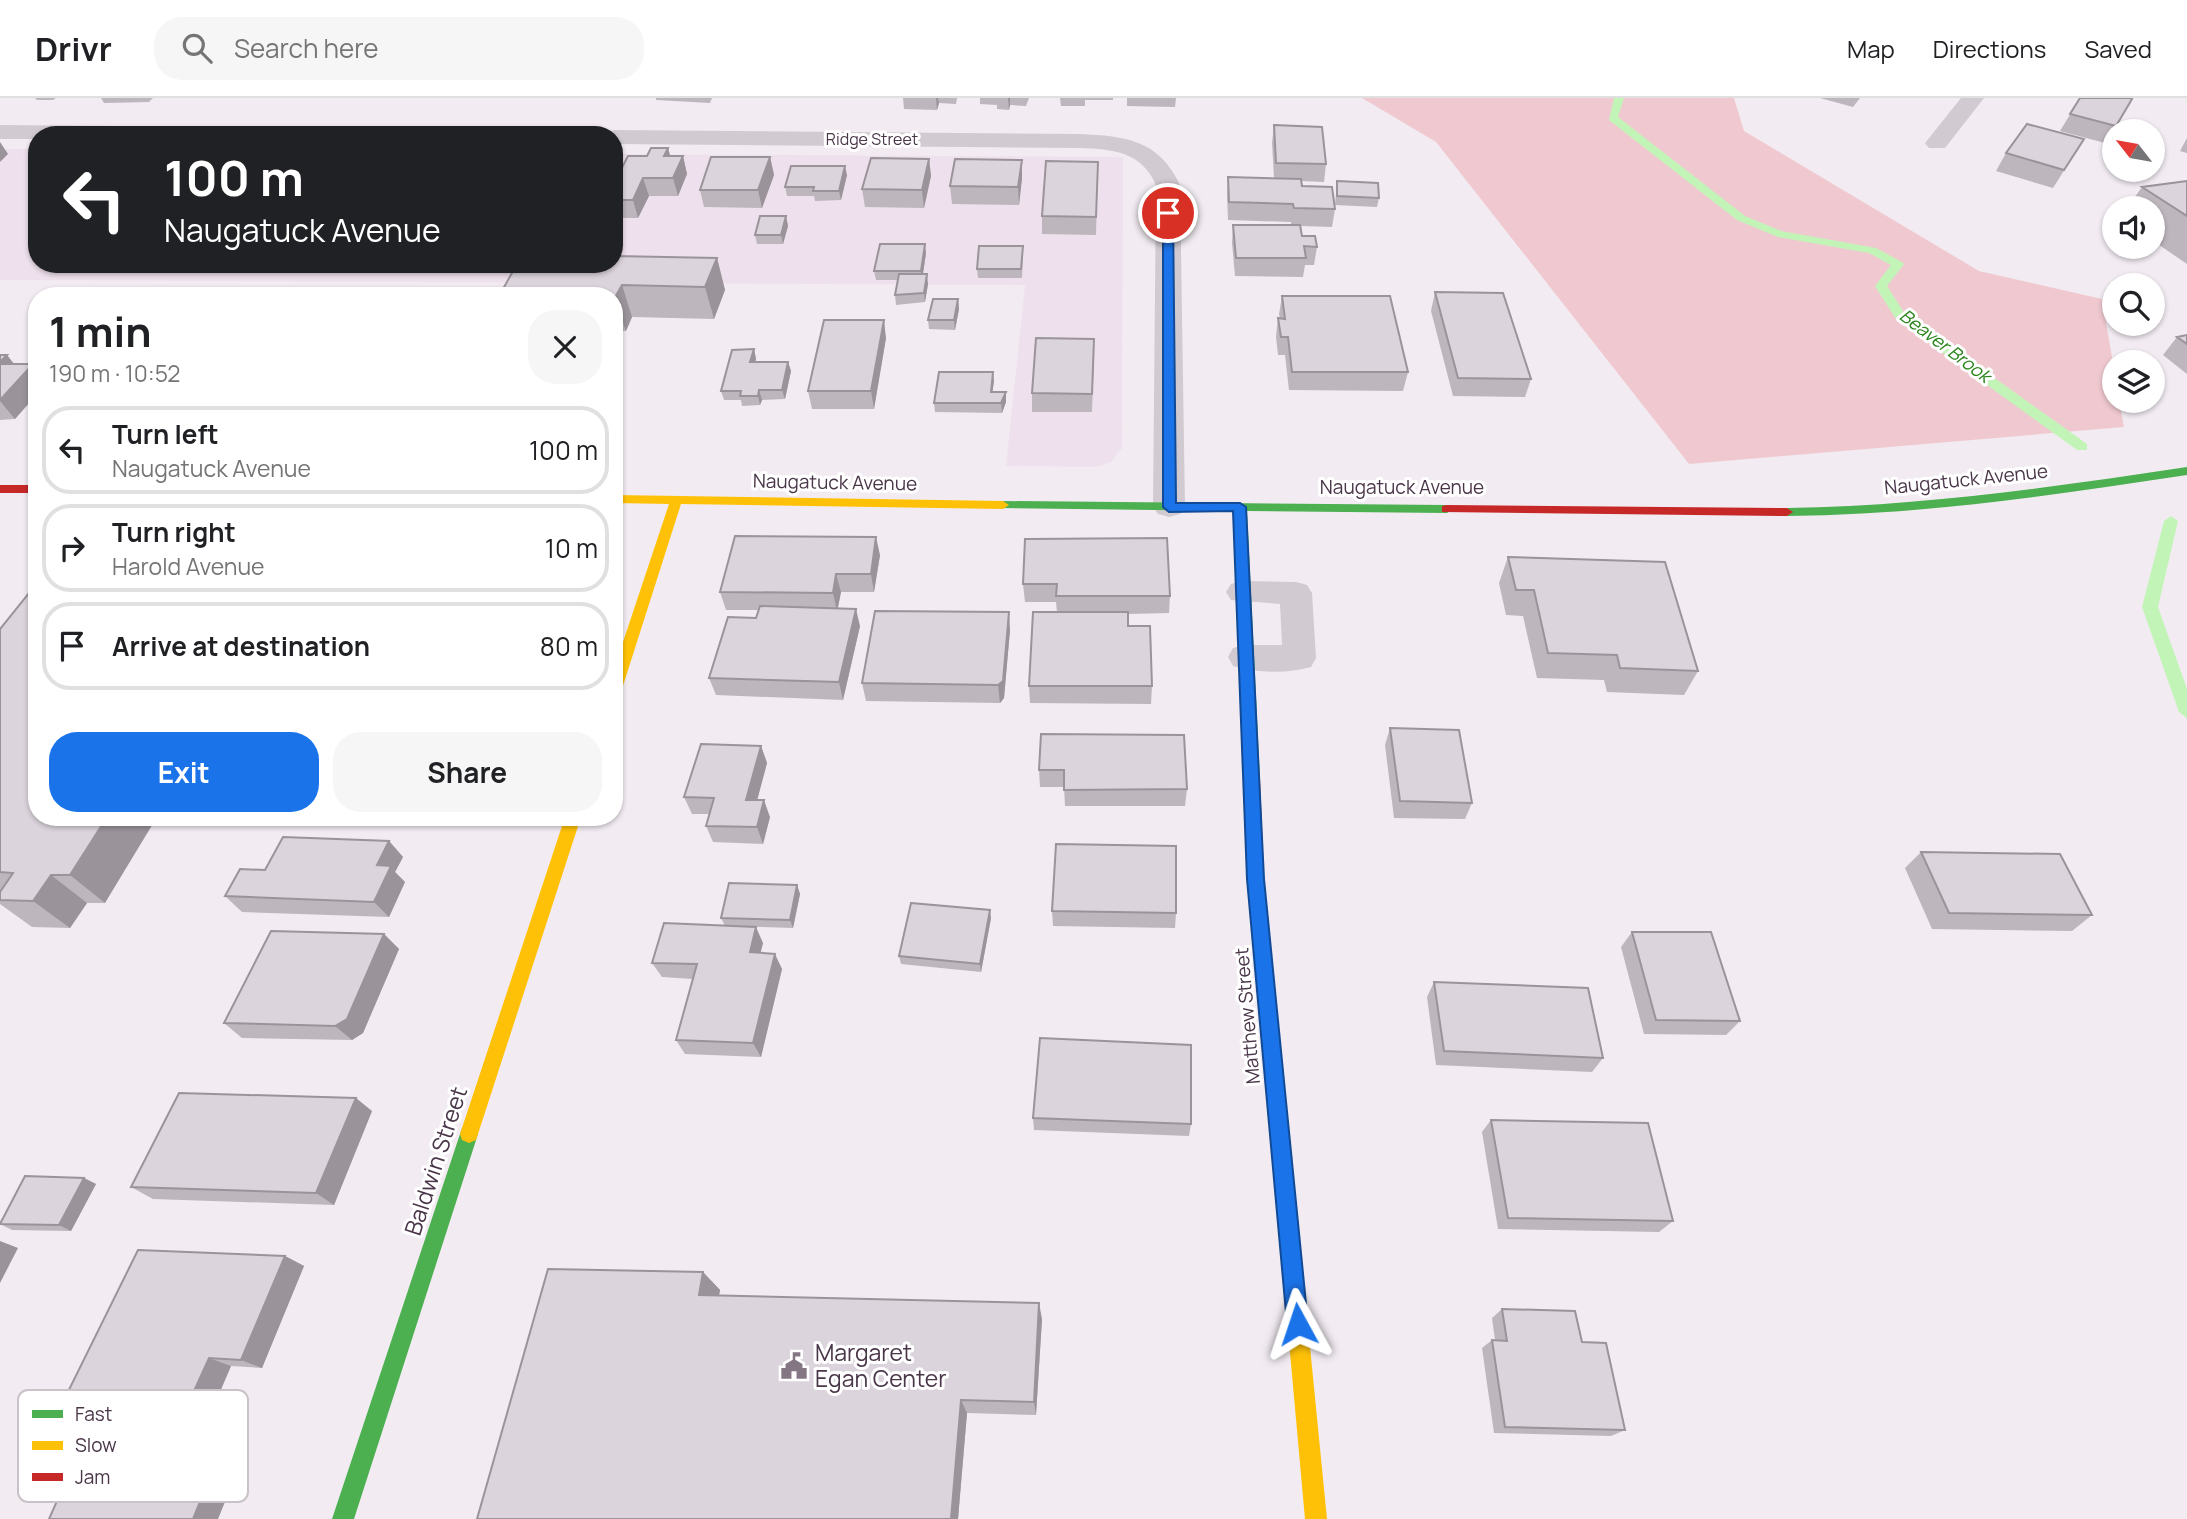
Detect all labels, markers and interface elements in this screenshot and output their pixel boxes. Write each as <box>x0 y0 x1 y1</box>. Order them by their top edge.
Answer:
search box <box>154 17 644 80</box>
text: Drivr <box>35 26 112 71</box>
icon: search <box>178 29 216 67</box>
text: Search here <box>234 30 378 66</box>
text: Map <box>1847 32 1895 65</box>
text: Directions <box>1933 32 2046 65</box>
text: Saved <box>2084 32 2152 65</box>
north arrow <box>2102 119 2165 182</box>
map controls <box>2102 119 2165 413</box>
street label: Ridge Street <box>826 128 918 150</box>
text: 100 m <box>164 144 304 211</box>
icon: left <box>49 154 140 245</box>
pin <box>1138 183 1198 243</box>
icon: arrive <box>1149 194 1187 232</box>
button: sound <box>2102 196 2165 259</box>
text: Naugatuck Avenue <box>164 208 441 252</box>
button: search <box>2102 273 2165 336</box>
text: 1 min <box>49 302 152 360</box>
water label: Beaver Brook <box>1895 303 1998 389</box>
button: close <box>528 310 602 384</box>
button: layers <box>2102 350 2165 413</box>
text: 190 m · 10:52 <box>49 357 180 389</box>
text: Turn left <box>112 416 219 452</box>
icon: left <box>53 431 91 469</box>
text: 100 m <box>529 432 598 468</box>
text: Naugatuck Avenue <box>112 452 311 484</box>
street label: Naugatuck Avenue <box>1883 457 2049 501</box>
street label: Naugatuck Avenue <box>753 468 917 496</box>
street label: Naugatuck Avenue <box>1320 474 1484 500</box>
text: Turn right <box>112 514 236 550</box>
icon: right <box>53 529 91 567</box>
text: 10 m <box>545 530 598 566</box>
text: Harold Avenue <box>112 550 265 582</box>
icon: arrive <box>53 627 91 665</box>
text: Arrive at destination <box>112 628 370 664</box>
text: 80 m <box>540 628 598 664</box>
button: Exit <box>49 732 319 812</box>
button: Share <box>333 732 602 812</box>
street label: Matthew Street <box>1228 947 1266 1085</box>
street label: Baldwin Street <box>396 1082 474 1239</box>
position arrow <box>1261 1287 1335 1361</box>
place label: Margaret Egan Center <box>815 1336 946 1394</box>
public building icon: Margaret Egan Center <box>779 1351 809 1381</box>
legend <box>18 1390 248 1502</box>
text: Fast <box>75 1401 112 1427</box>
text: Slow <box>75 1432 117 1458</box>
text: Jam <box>75 1464 110 1490</box>

